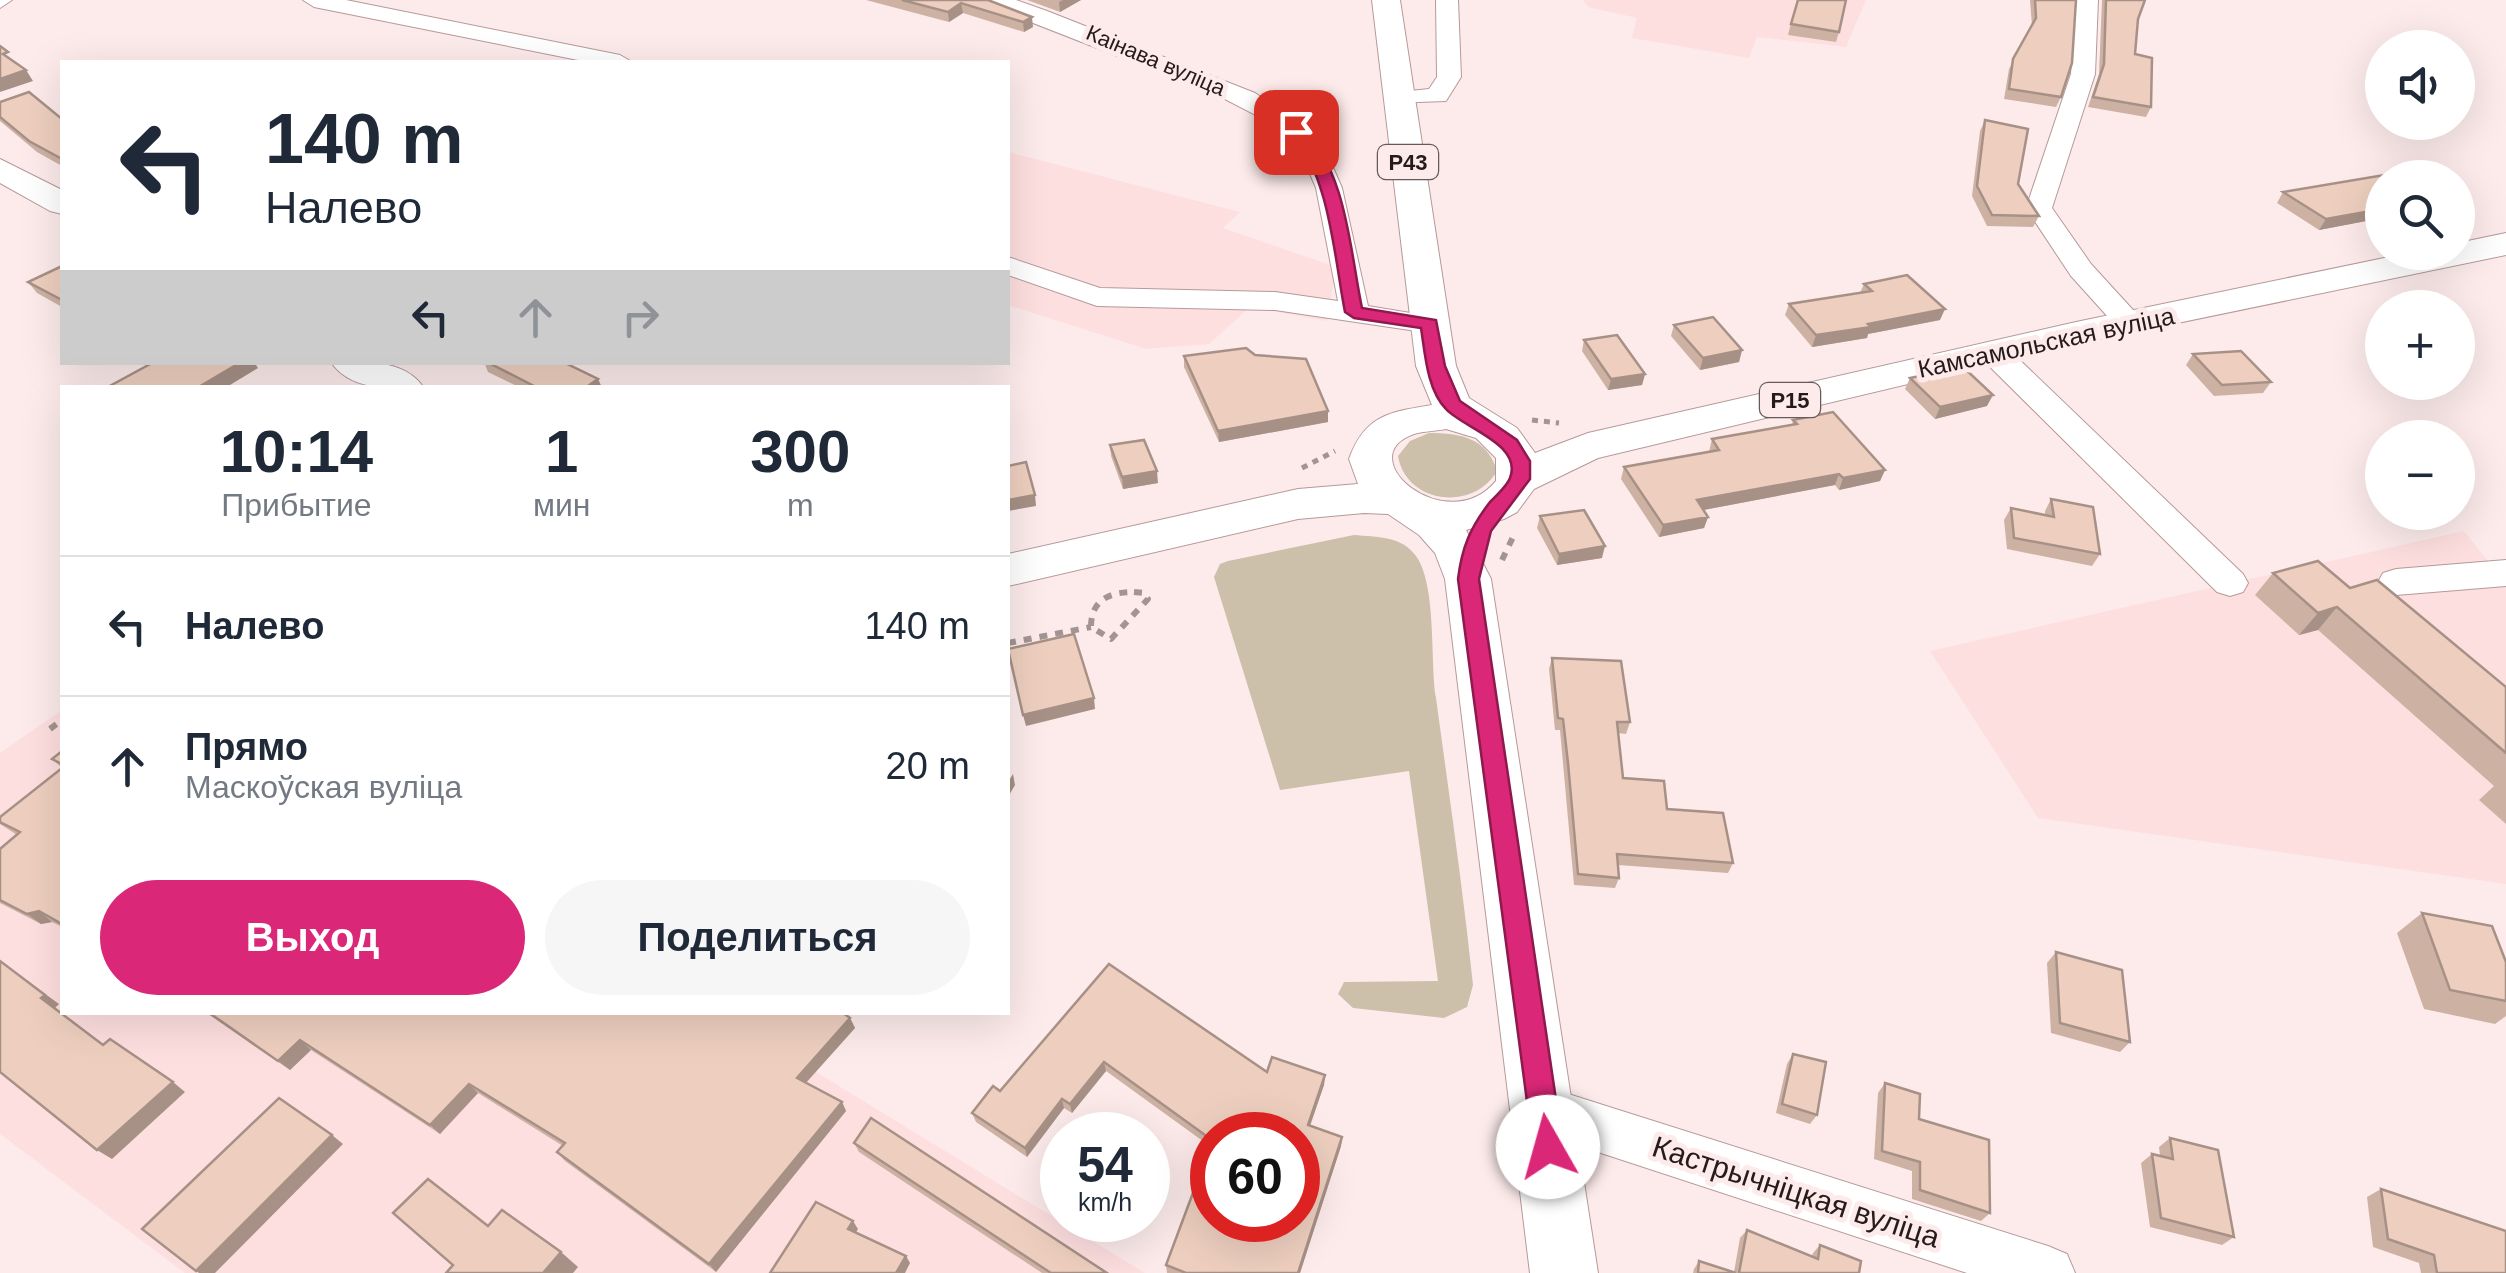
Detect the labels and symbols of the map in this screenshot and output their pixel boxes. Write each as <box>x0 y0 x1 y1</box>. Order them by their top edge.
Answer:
street label: Каінава вуліца <box>1083 20 1230 101</box>
pin <box>1254 90 1339 175</box>
road number: Р43 <box>1378 145 1438 179</box>
street label: Камсамольская вуліца <box>1915 301 2177 383</box>
road number: Р15 <box>1760 383 1820 417</box>
position arrow <box>1496 1095 1600 1199</box>
speed limit sign: 60 <box>1190 1112 1320 1242</box>
street label: Кастрычніцкая вуліца <box>1648 1129 1944 1254</box>

